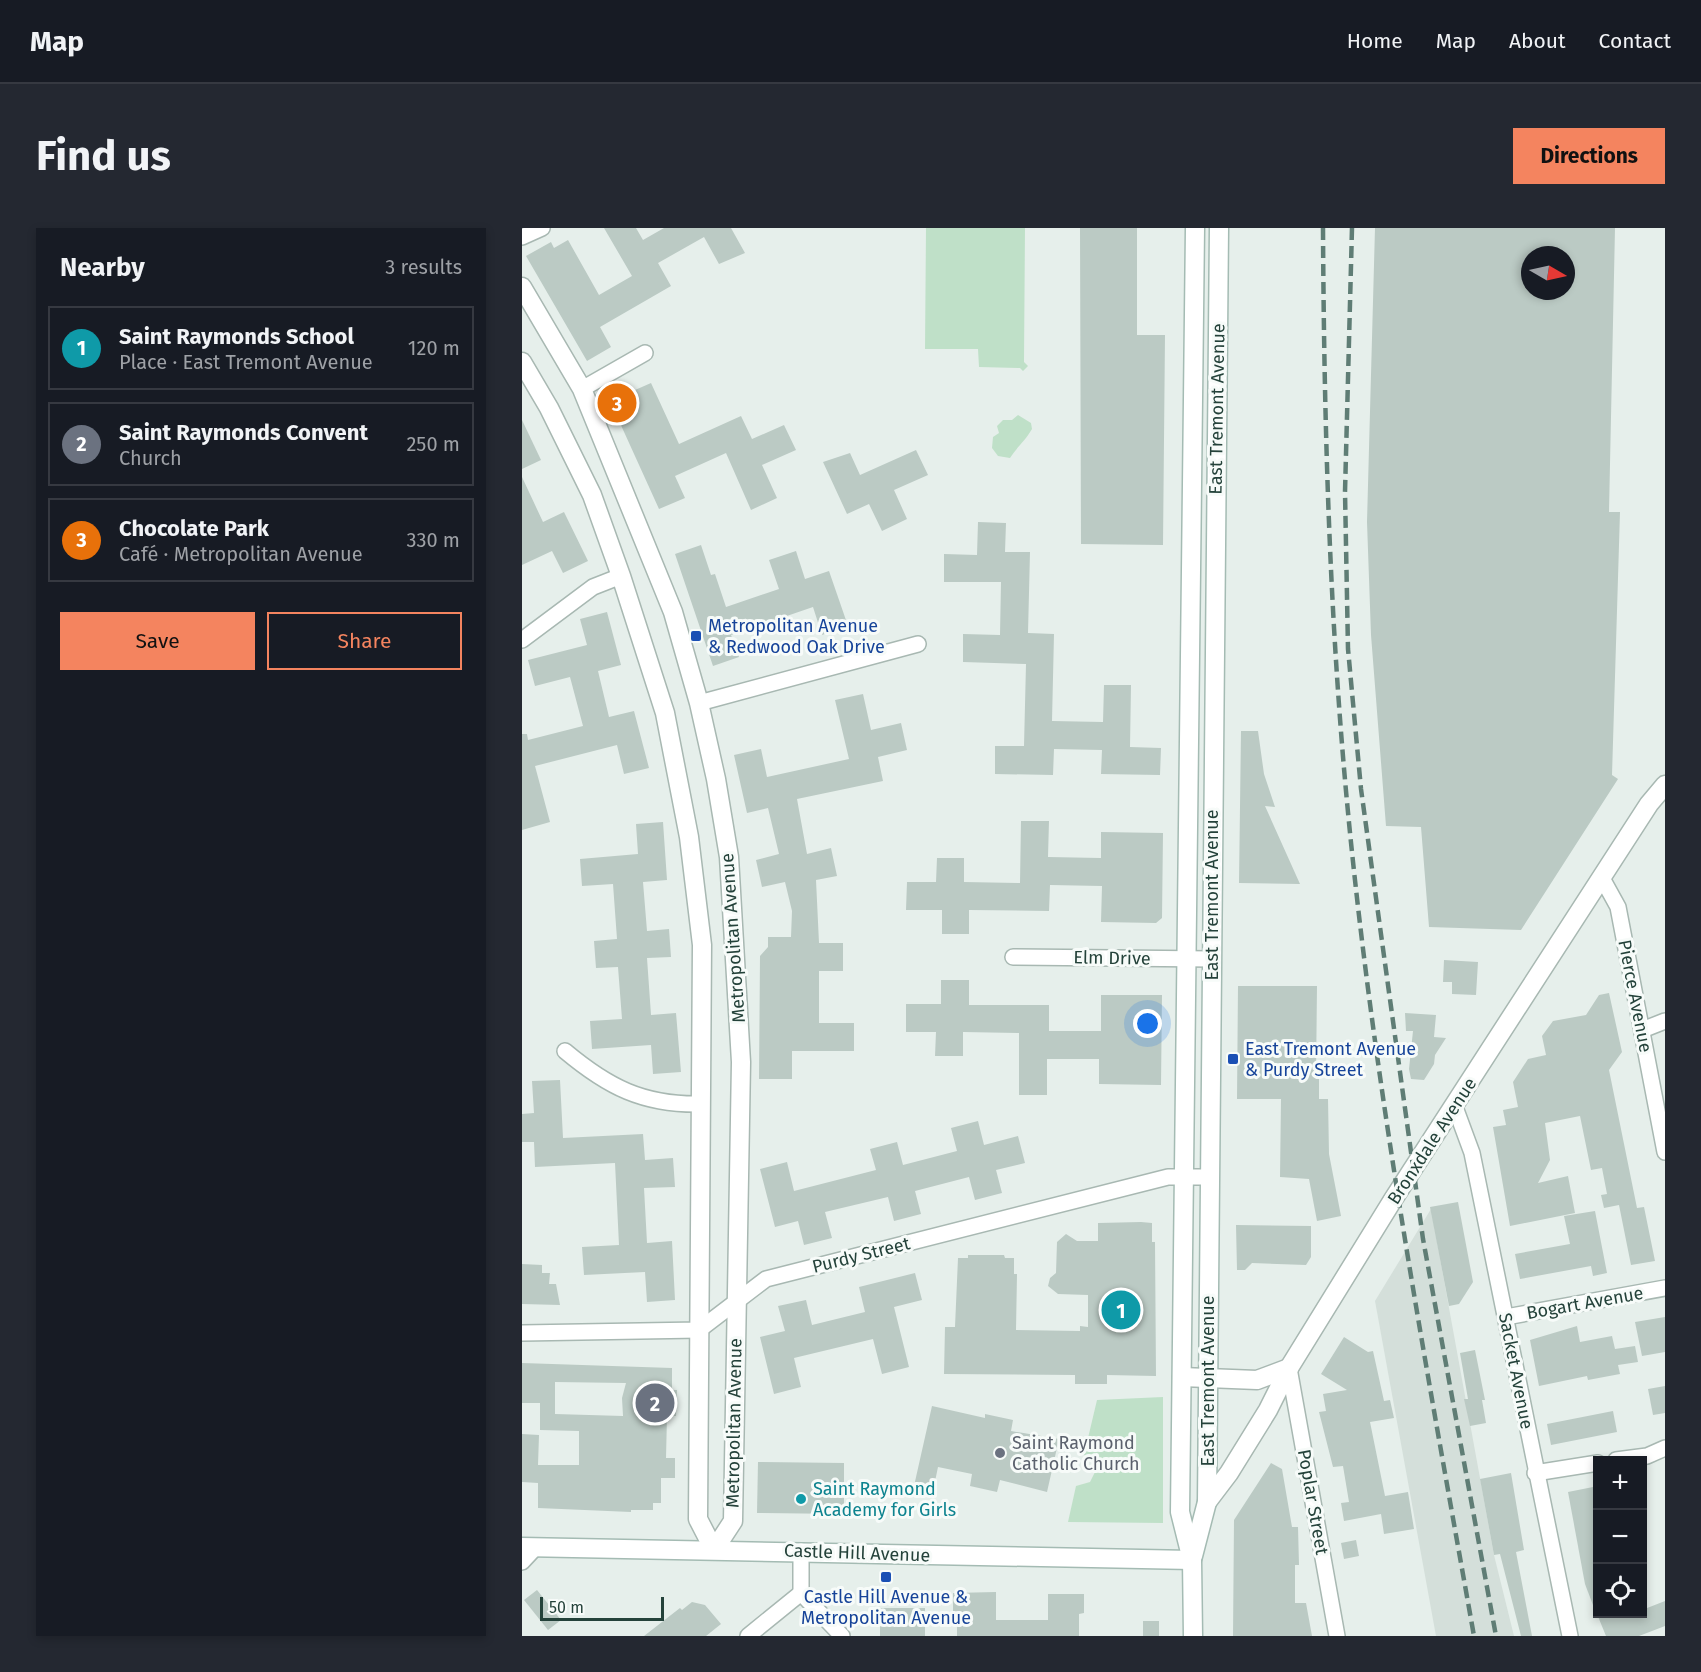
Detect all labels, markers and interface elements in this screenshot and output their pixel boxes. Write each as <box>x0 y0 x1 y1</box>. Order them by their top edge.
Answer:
text: Map <box>30 25 84 58</box>
text: Home <box>1347 28 1403 54</box>
text: Map <box>1436 28 1476 54</box>
text: About <box>1509 28 1566 54</box>
text: Contact <box>1599 28 1671 54</box>
button: Directions <box>1513 128 1665 184</box>
text: Find us <box>36 131 171 181</box>
north arrow <box>1521 246 1575 300</box>
text: Nearby <box>60 252 145 283</box>
text: 3 results <box>385 255 462 279</box>
text: Saint Raymonds School <box>119 323 354 350</box>
street label: East Tremont Avenue <box>1205 323 1229 495</box>
text: 1 <box>77 336 86 360</box>
text: 120 m <box>408 336 460 360</box>
text: Place · East Tremont Avenue <box>119 350 373 374</box>
pin: 3 <box>598 380 637 426</box>
text: Saint Raymonds Convent <box>119 419 368 446</box>
text: 2 <box>76 432 87 456</box>
text: 250 m <box>406 432 460 456</box>
text: Church <box>119 446 182 470</box>
text: Chocolate Park <box>119 515 269 542</box>
text: 3 <box>76 528 87 552</box>
text: 330 m <box>406 528 460 552</box>
text: Café · Metropolitan Avenue <box>119 542 363 566</box>
button: Save <box>60 612 255 670</box>
button: Share <box>267 612 462 670</box>
place label: Metropolitan Avenue & Redwood Oak Drive <box>708 615 885 658</box>
marker: Metropolitan Avenue & Redwood Oak Drive <box>689 629 703 643</box>
street label: East Tremont Avenue <box>1201 809 1223 981</box>
street label: Metropolitan Avenue <box>716 852 750 1024</box>
street label: Pierce Avenue <box>1613 938 1657 1054</box>
street label: Elm Drive <box>1073 946 1151 970</box>
your location <box>1133 1009 1162 1038</box>
place label: East Tremont Avenue & Purdy Street <box>1245 1038 1416 1081</box>
marker: East Tremont Avenue & Purdy Street <box>1226 1052 1240 1066</box>
street label: Bronxdale Avenue <box>1383 1073 1481 1209</box>
street label: Purdy Street <box>810 1232 913 1278</box>
street label: Bogart Avenue <box>1525 1282 1645 1324</box>
pin: 1 <box>1102 1288 1140 1332</box>
street label: East Tremont Avenue <box>1197 1295 1219 1467</box>
street label: Sacket Avenue <box>1494 1311 1538 1431</box>
street label: Metropolitan Avenue <box>722 1338 746 1508</box>
pin: 2 <box>636 1380 674 1426</box>
place label: Saint Raymond Catholic Church <box>1012 1432 1139 1475</box>
marker: Saint Raymond Catholic Church <box>993 1446 1007 1460</box>
street label: Poplar Street <box>1293 1448 1333 1557</box>
map controls <box>1593 1456 1647 1618</box>
button: + <box>1593 1456 1647 1510</box>
place label: Saint Raymond Academy for Girls <box>813 1478 956 1521</box>
marker: Saint Raymond Academy for Girls <box>794 1492 808 1506</box>
button: − <box>1593 1510 1647 1564</box>
street label: Castle Hill Avenue <box>783 1539 931 1567</box>
button: locate <box>1593 1564 1647 1618</box>
marker: Castle Hill Avenue & Metropolitan Avenue <box>879 1570 893 1584</box>
place label: Castle Hill Avenue & Metropolitan Avenue <box>801 1586 971 1629</box>
scale bar <box>540 1594 664 1622</box>
text: 50 m <box>549 1598 584 1617</box>

